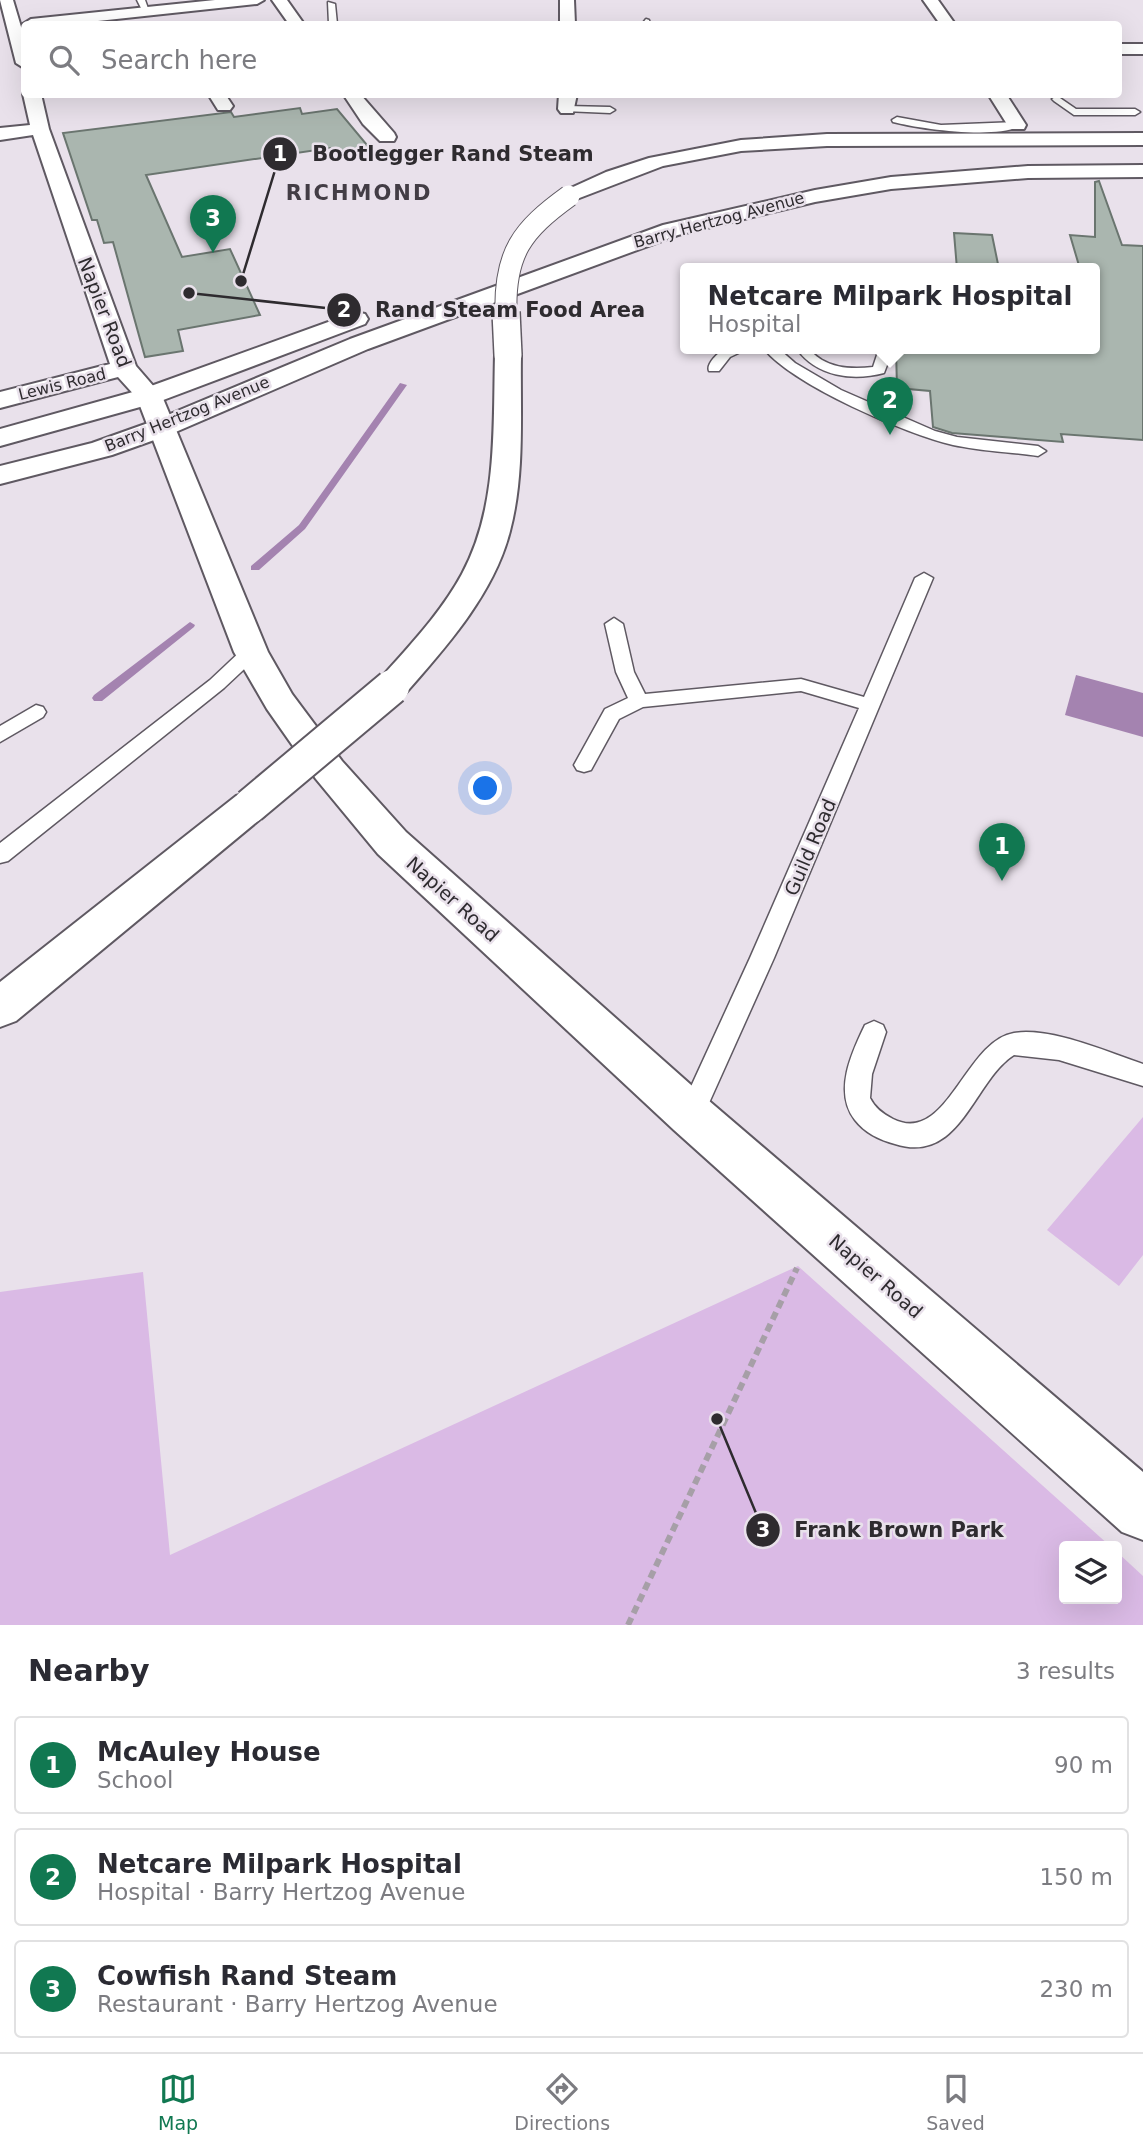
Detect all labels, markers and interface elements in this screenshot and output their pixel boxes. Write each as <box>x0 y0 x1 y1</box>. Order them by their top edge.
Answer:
search box <box>21 21 1122 98</box>
icon: search <box>45 41 83 79</box>
text: Search here <box>101 45 257 75</box>
callout: Bootlegger Rand Steam <box>263 133 607 175</box>
text: 1 <box>273 142 287 166</box>
text: Bootlegger Rand Steam <box>312 142 594 166</box>
district label: RICHMOND <box>286 181 432 205</box>
street label: Barry Hertzog Avenue <box>632 188 806 252</box>
pin: 3 <box>190 195 236 253</box>
street label: Napier Road <box>74 254 136 370</box>
popup <box>680 263 1100 354</box>
text: Netcare Milpark Hospital <box>708 281 1072 311</box>
callout: Rand Steam Food Area <box>326 289 660 331</box>
text: 2 <box>337 298 351 322</box>
text: Rand Steam Food Area <box>375 298 645 322</box>
text: Hospital <box>708 311 801 337</box>
street label: Lewis Road <box>16 364 108 404</box>
street label: Barry Hertzog Avenue <box>102 372 272 456</box>
pin: 2 <box>867 377 913 435</box>
your location <box>468 771 502 805</box>
street label: Guild Road <box>780 795 840 899</box>
pin: 1 <box>979 823 1025 881</box>
street label: Napier Road <box>402 852 504 946</box>
street label: Napier Road <box>825 1230 927 1322</box>
callout: Frank Brown Park <box>745 1509 1018 1551</box>
text: 3 <box>756 1518 770 1542</box>
text: Frank Brown Park <box>794 1518 1005 1542</box>
map controls <box>1059 1541 1122 1604</box>
button: layers <box>1059 1541 1122 1604</box>
text: Nearby <box>28 1653 150 1688</box>
text: 3 results <box>1016 1658 1115 1684</box>
text: McAuley House <box>97 1737 321 1767</box>
text: 1 <box>45 1752 61 1778</box>
text: 90 m <box>1054 1752 1113 1778</box>
text: School <box>97 1767 173 1793</box>
text: Netcare Milpark Hospital <box>97 1849 462 1879</box>
text: 2 <box>45 1864 61 1890</box>
text: 150 m <box>1039 1864 1113 1890</box>
text: Hospital · Barry Hertzog Avenue <box>97 1879 466 1905</box>
text: Cowfish Rand Steam <box>97 1961 397 1991</box>
text: 3 <box>45 1976 61 2002</box>
text: 230 m <box>1039 1976 1113 2002</box>
text: Restaurant · Barry Hertzog Avenue <box>97 1991 498 2017</box>
tab: Map <box>158 2070 198 2134</box>
tab: Directions <box>514 2070 610 2134</box>
tab: Saved <box>926 2070 985 2134</box>

